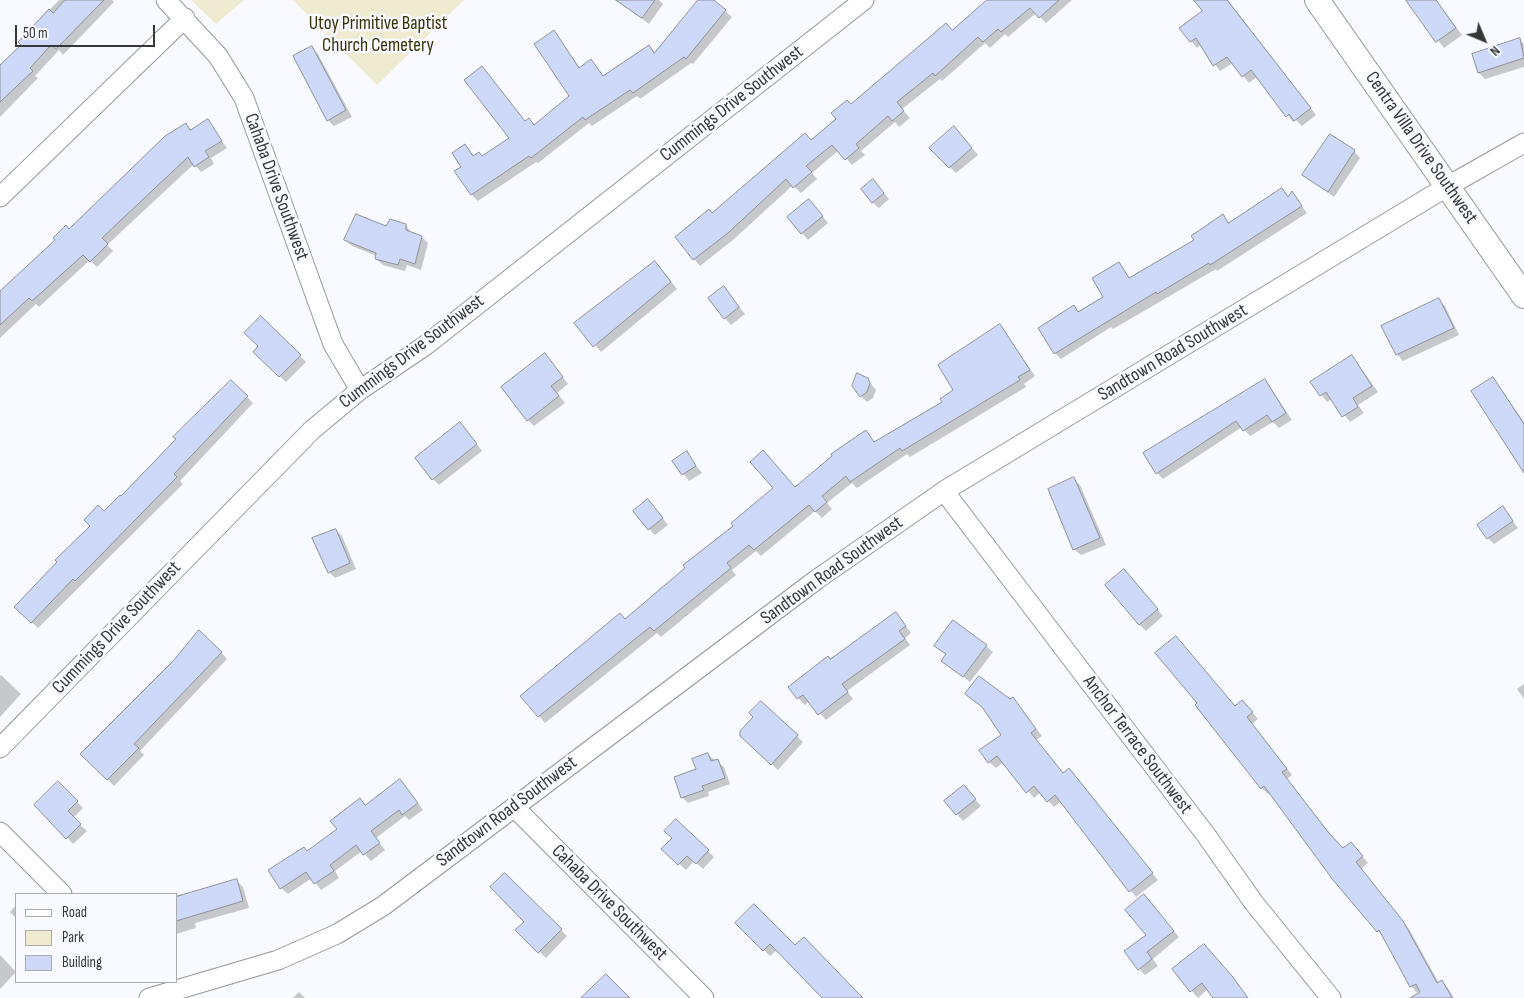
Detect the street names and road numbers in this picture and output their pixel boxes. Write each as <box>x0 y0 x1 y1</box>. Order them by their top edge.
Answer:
street label: Cummings Drive Southwest <box>656 41 808 167</box>
street label: Centra Villa Drive Southwest <box>1360 67 1482 229</box>
street label: Cahaba Drive Southwest <box>239 110 313 264</box>
street label: Cummings Drive Southwest <box>335 290 489 414</box>
street label: Sandtown Road Southwest <box>1094 299 1252 407</box>
street label: Sandtown Road Southwest <box>756 512 908 630</box>
street label: Cummings Drive Southwest <box>48 557 186 699</box>
street label: Anchor Terrace Southwest <box>1077 671 1197 819</box>
street label: Sandtown Road Southwest <box>432 752 582 872</box>
street label: Cahaba Drive Southwest <box>546 840 672 966</box>

